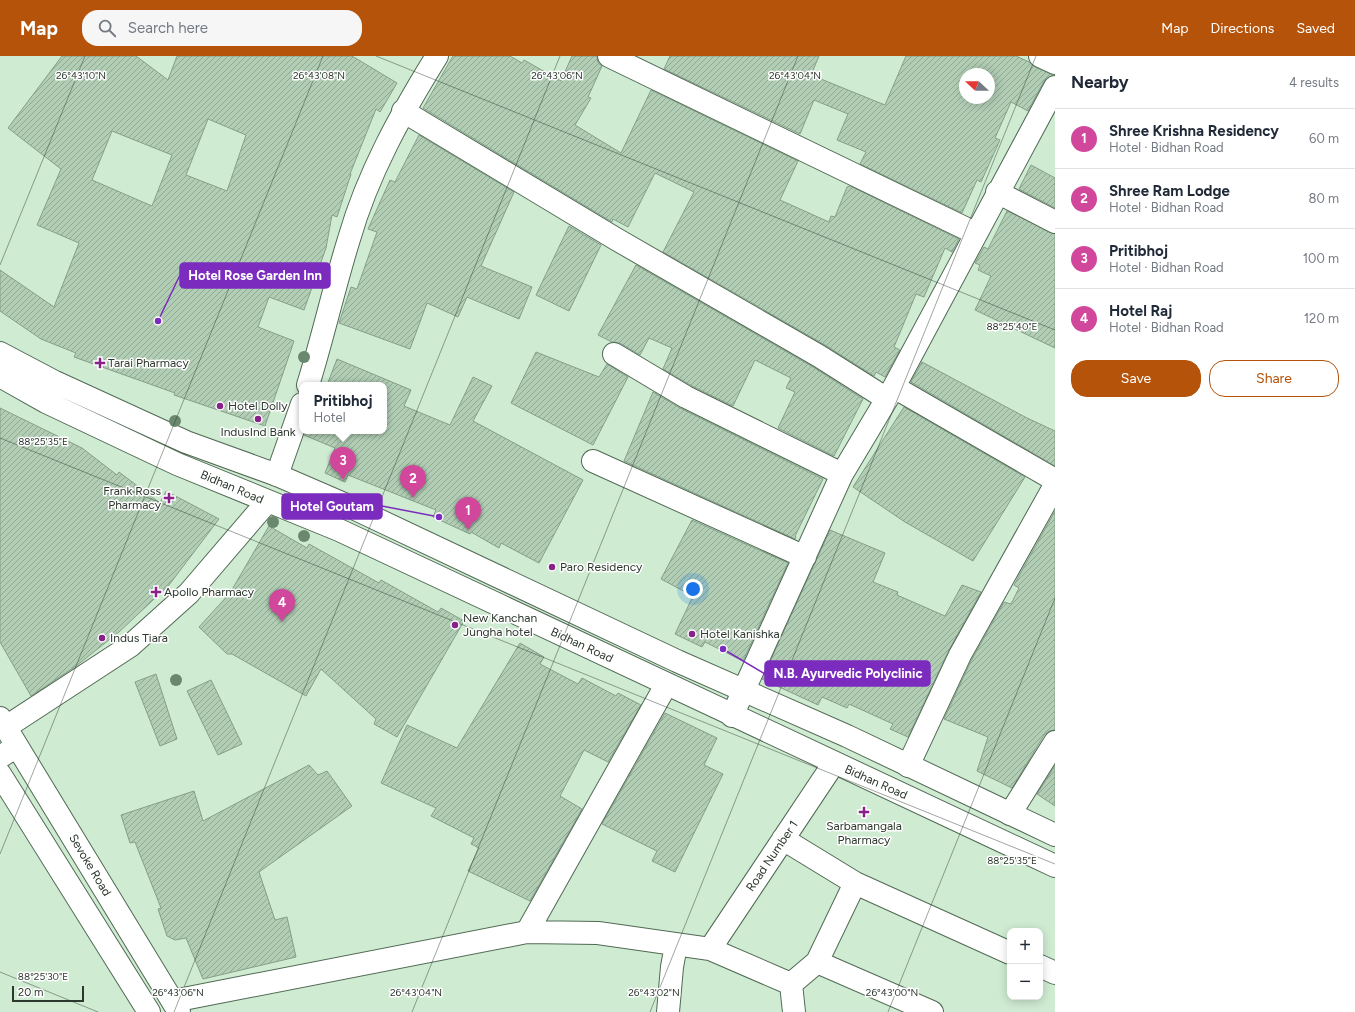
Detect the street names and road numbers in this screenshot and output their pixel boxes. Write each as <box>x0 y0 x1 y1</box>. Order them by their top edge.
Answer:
street label: Bidhan Road <box>198 467 266 507</box>
street label: Bidhan Road <box>549 624 615 666</box>
street label: Bidhan Road <box>842 762 910 802</box>
street label: Road Number 1 <box>743 818 801 894</box>
street label: Sevoke Road <box>66 832 114 898</box>

